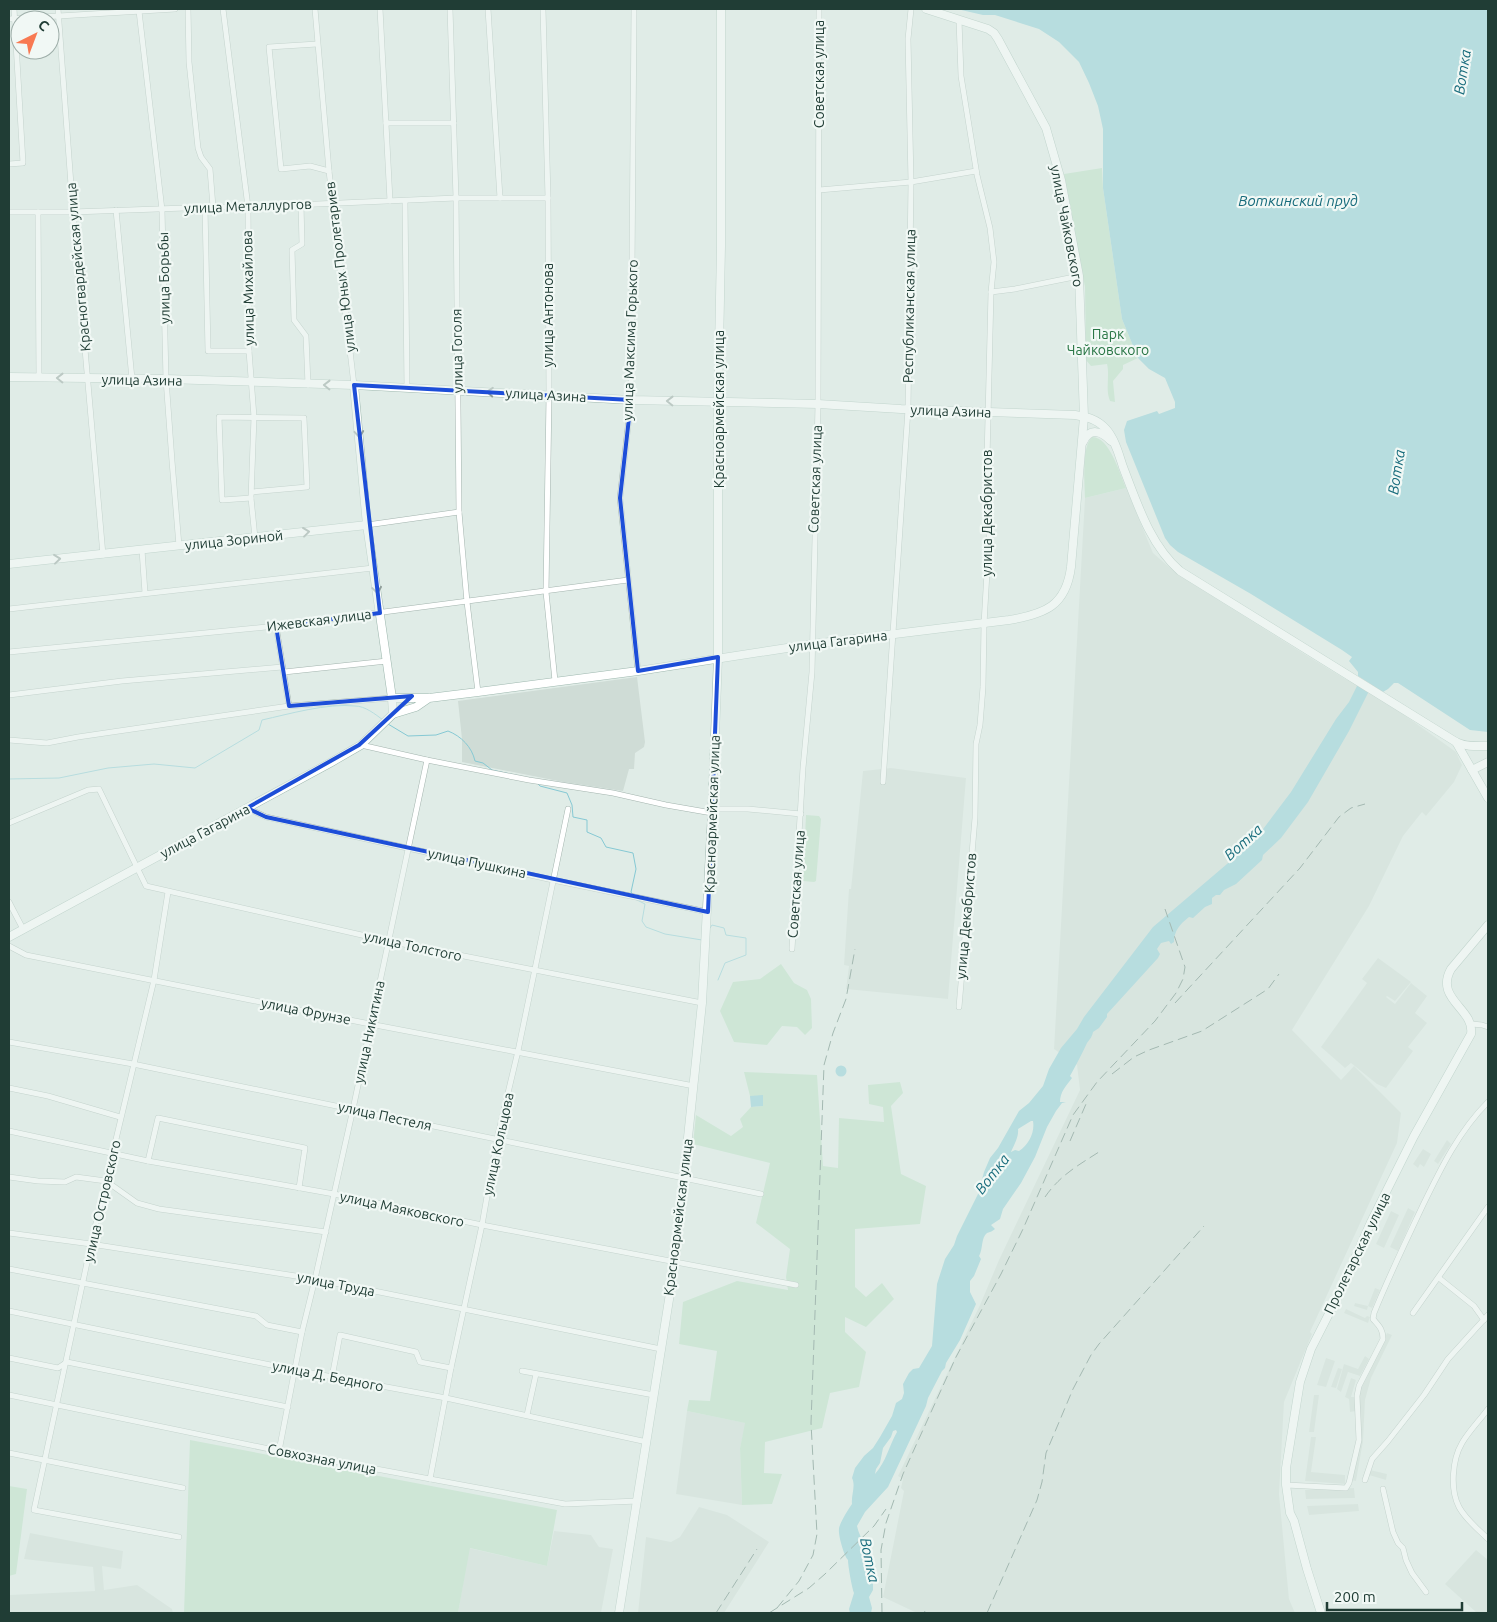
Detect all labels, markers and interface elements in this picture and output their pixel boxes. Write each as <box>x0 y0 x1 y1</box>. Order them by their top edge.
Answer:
north arrow <box>10 10 60 60</box>
text: С <box>35 16 52 34</box>
street label: Советская улица <box>811 20 827 128</box>
water label: Вотка <box>1450 48 1474 96</box>
street label: улица Чайковского <box>1047 164 1087 288</box>
street label: улица Юных Пролетариев <box>322 181 358 353</box>
street label: Красногвардейская улица <box>63 182 93 352</box>
water label: Воткинский пруд <box>1238 192 1358 209</box>
street label: улица Металлургов <box>184 196 312 216</box>
street label: Республиканская улица <box>900 229 918 383</box>
street label: улица Михайлова <box>239 230 257 346</box>
street label: улица Борьбы <box>155 232 173 324</box>
street label: улица Максима Горького <box>619 259 641 421</box>
street label: улица Антонова <box>540 263 556 367</box>
street label: улица Гоголя <box>448 308 466 394</box>
park label: Парк Чайковского <box>1067 326 1149 358</box>
street label: Красноармейская улица <box>711 330 727 488</box>
street label: улица Азина <box>101 371 183 389</box>
one-way arrow <box>56 373 64 384</box>
one-way arrow <box>323 380 331 390</box>
street label: улица Азина <box>505 385 587 405</box>
one-way arrow <box>486 386 494 397</box>
one-way arrow <box>665 395 673 406</box>
street label: улица Азина <box>910 402 992 420</box>
street label: Советская улица <box>805 425 825 533</box>
one-way arrow <box>353 430 364 438</box>
water label: Вотка <box>1384 448 1408 496</box>
street label: улица Декабристов <box>979 450 995 576</box>
street label: улица Зориной <box>184 527 284 553</box>
one-way arrow <box>302 527 310 538</box>
one-way arrow <box>54 554 62 565</box>
one-way arrow <box>371 586 381 595</box>
street label: Ижевская улица <box>266 606 372 634</box>
street label: улица Гагарина <box>788 627 888 655</box>
street label: Красноармейская улица <box>701 735 723 893</box>
street label: улица Гагарина <box>157 801 253 861</box>
water label: Вотка <box>1220 820 1266 864</box>
street label: Советская улица <box>784 829 808 939</box>
street label: улица Пушкина <box>426 845 528 881</box>
street label: улица Декабристов <box>953 852 979 980</box>
street label: улица Толстого <box>362 928 464 964</box>
street label: улица Никитина <box>350 979 388 1085</box>
street label: улица Фрунзе <box>260 994 352 1028</box>
street label: улица Кольцова <box>479 1091 517 1197</box>
street label: улица Пестеля <box>337 1098 433 1134</box>
street label: Красноармейская улица <box>660 1137 696 1297</box>
street label: улица Островского <box>80 1138 124 1264</box>
water label: Вотка <box>971 1151 1013 1197</box>
street label: улица Маяковского <box>338 1188 466 1230</box>
street label: Пролетарская улица <box>1321 1189 1393 1317</box>
street label: улица Труда <box>296 1269 376 1299</box>
street label: улица Д. Бедного <box>271 1357 385 1395</box>
street label: Совхозная улица <box>266 1441 378 1477</box>
water label: Вотка <box>857 1536 883 1584</box>
scale bar <box>1327 1580 1462 1612</box>
text: 200 m <box>1334 1588 1376 1605</box>

